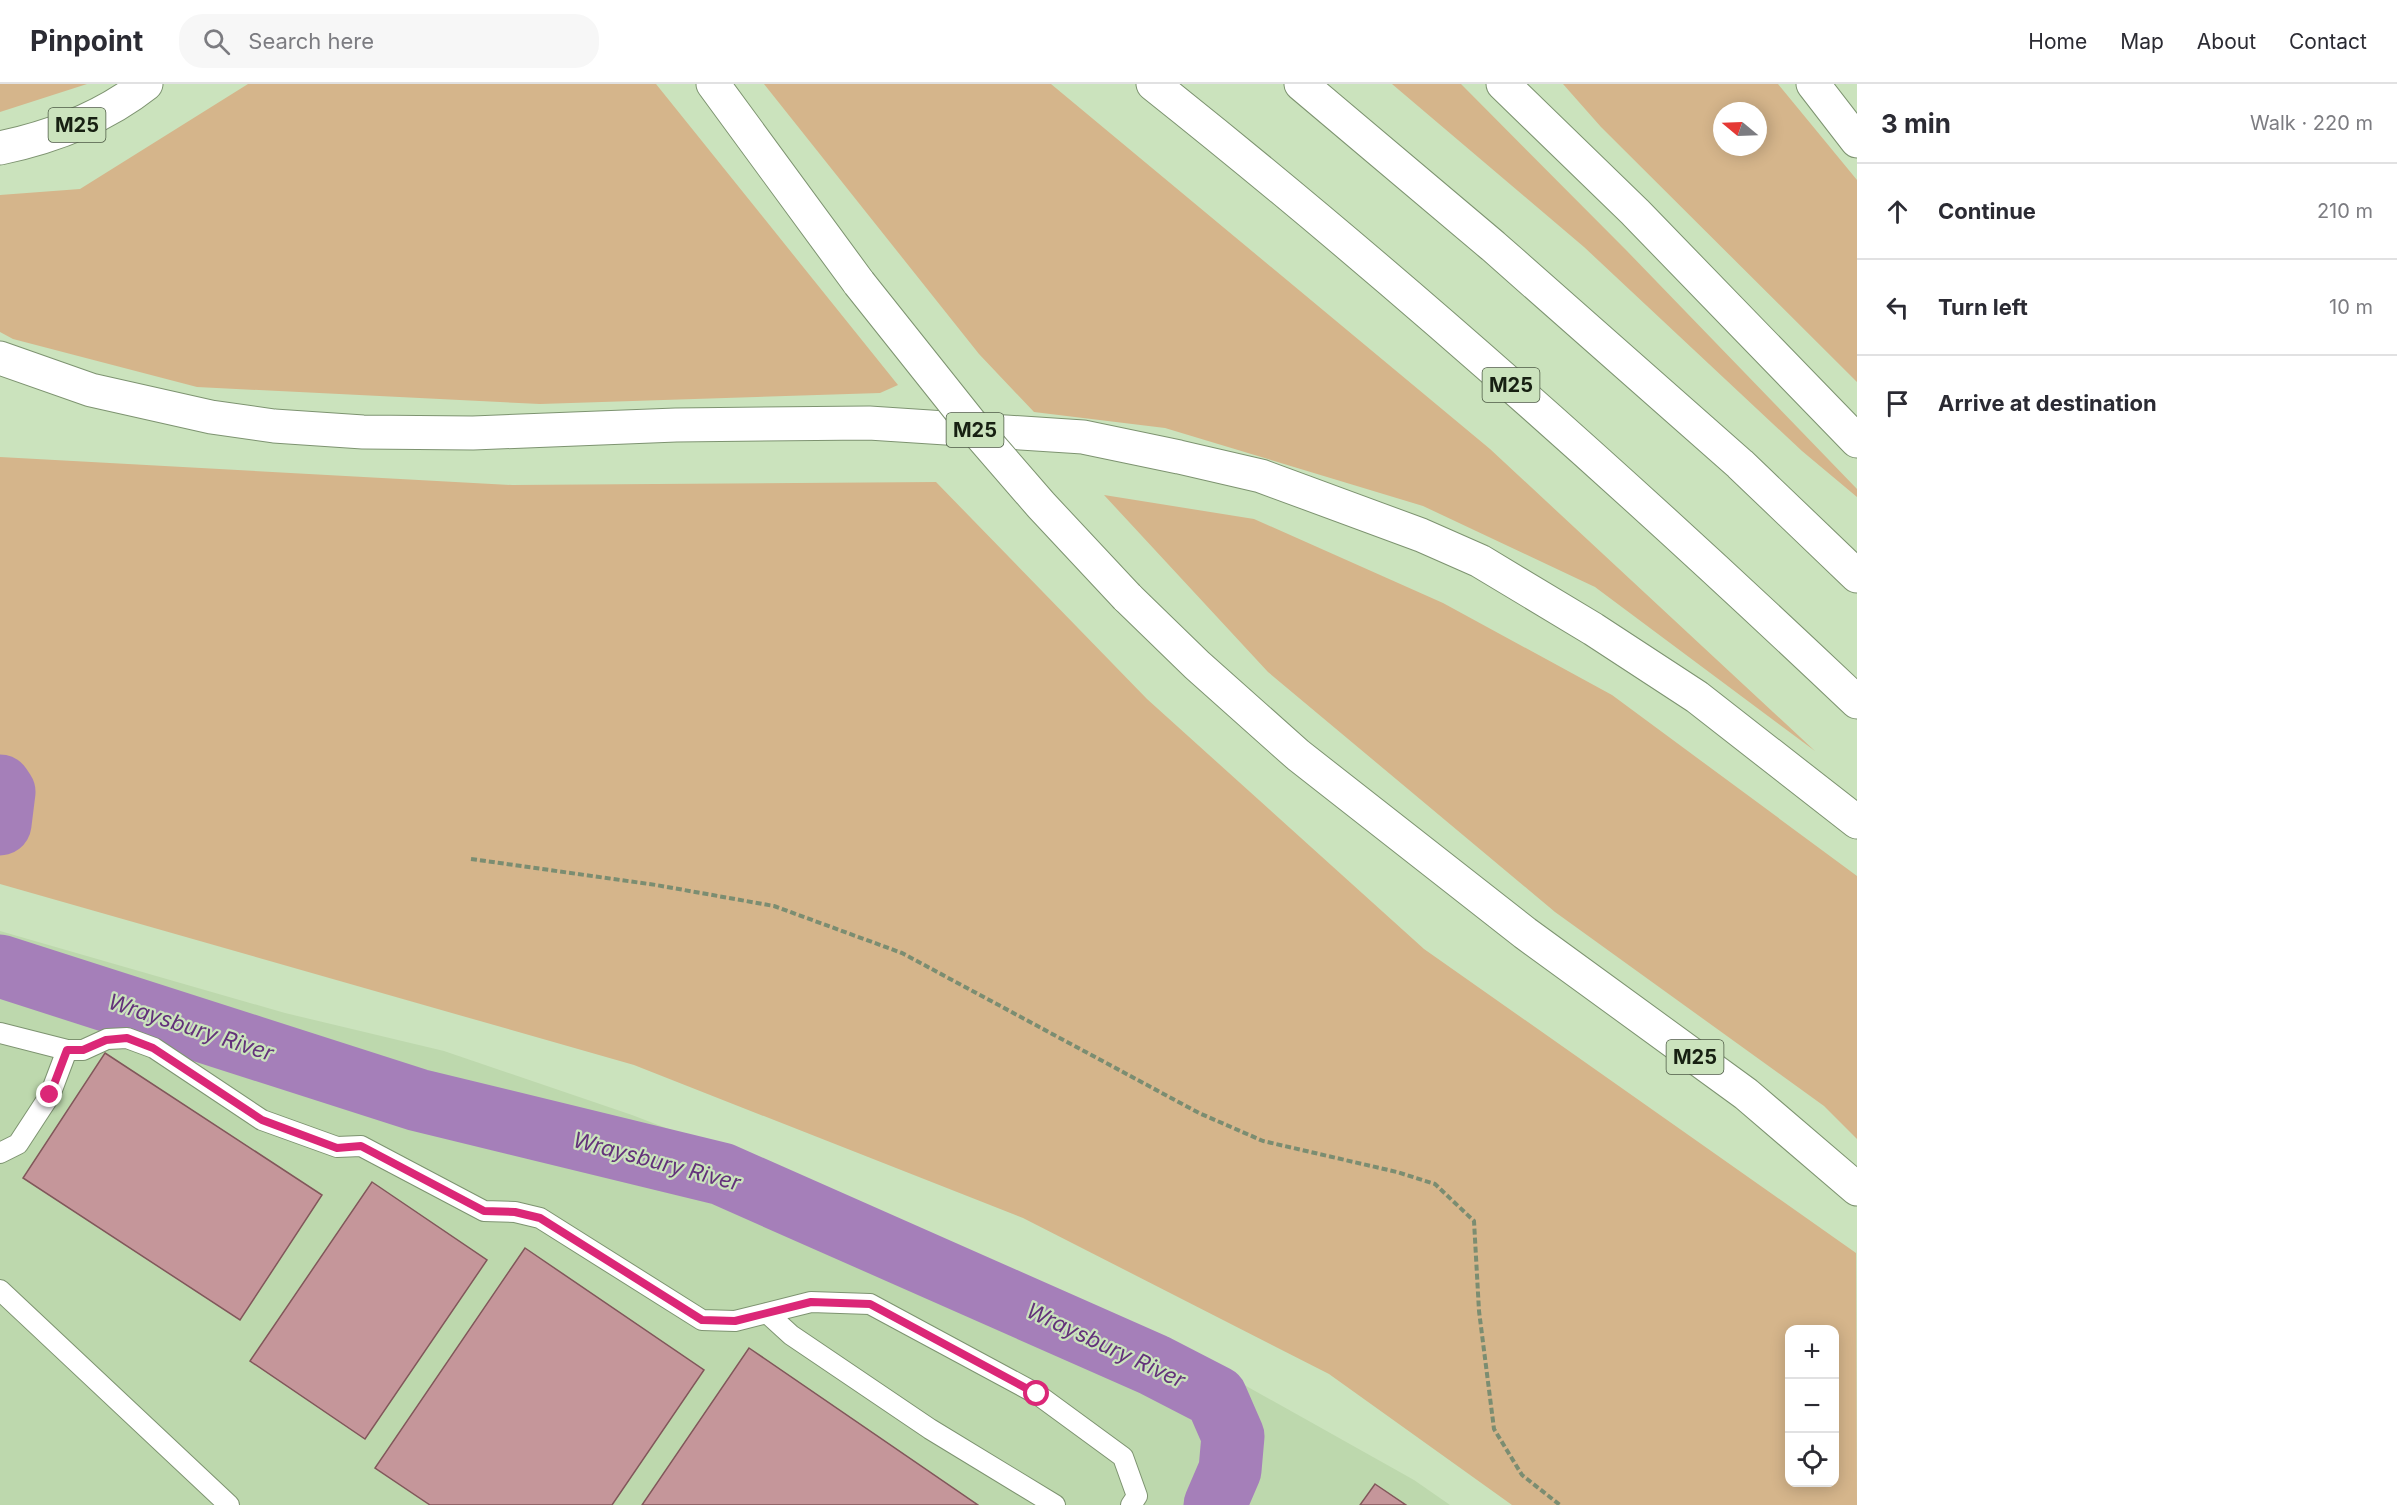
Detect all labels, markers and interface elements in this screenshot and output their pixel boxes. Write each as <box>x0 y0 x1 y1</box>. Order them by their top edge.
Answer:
search box <box>179 14 599 68</box>
text: Pinpoint <box>30 24 143 58</box>
icon: search <box>200 25 233 58</box>
text: Search here <box>248 28 374 54</box>
text: Home <box>2028 29 2087 54</box>
text: Map <box>2120 29 2164 54</box>
text: About <box>2197 29 2256 54</box>
text: Contact <box>2289 29 2367 54</box>
north arrow <box>1713 102 1767 156</box>
road number: M25 <box>48 108 106 142</box>
text: 3 min <box>1881 108 1951 139</box>
text: Walk · 220 m <box>2250 111 2373 135</box>
icon: ahead <box>1881 195 1914 228</box>
text: Continue <box>1938 198 2036 224</box>
text: 210 m <box>2317 199 2373 223</box>
icon: left <box>1881 291 1914 324</box>
text: Turn left <box>1938 294 2028 320</box>
text: 10 m <box>2329 295 2373 319</box>
road number: M25 <box>1482 368 1540 402</box>
icon: arrive <box>1881 387 1914 420</box>
text: Arrive at destination <box>1938 390 2157 416</box>
road number: M25 <box>946 413 1004 447</box>
water label: Wraysbury River <box>105 988 278 1066</box>
road number: M25 <box>1666 1040 1724 1074</box>
route end <box>36 1081 62 1107</box>
water label: Wraysbury River <box>571 1126 744 1196</box>
water label: Wraysbury River <box>1023 1297 1190 1393</box>
map controls <box>1785 1325 1839 1487</box>
button: + <box>1785 1325 1839 1379</box>
button: − <box>1785 1379 1839 1433</box>
route start <box>1023 1380 1049 1406</box>
button: locate <box>1785 1433 1839 1487</box>

